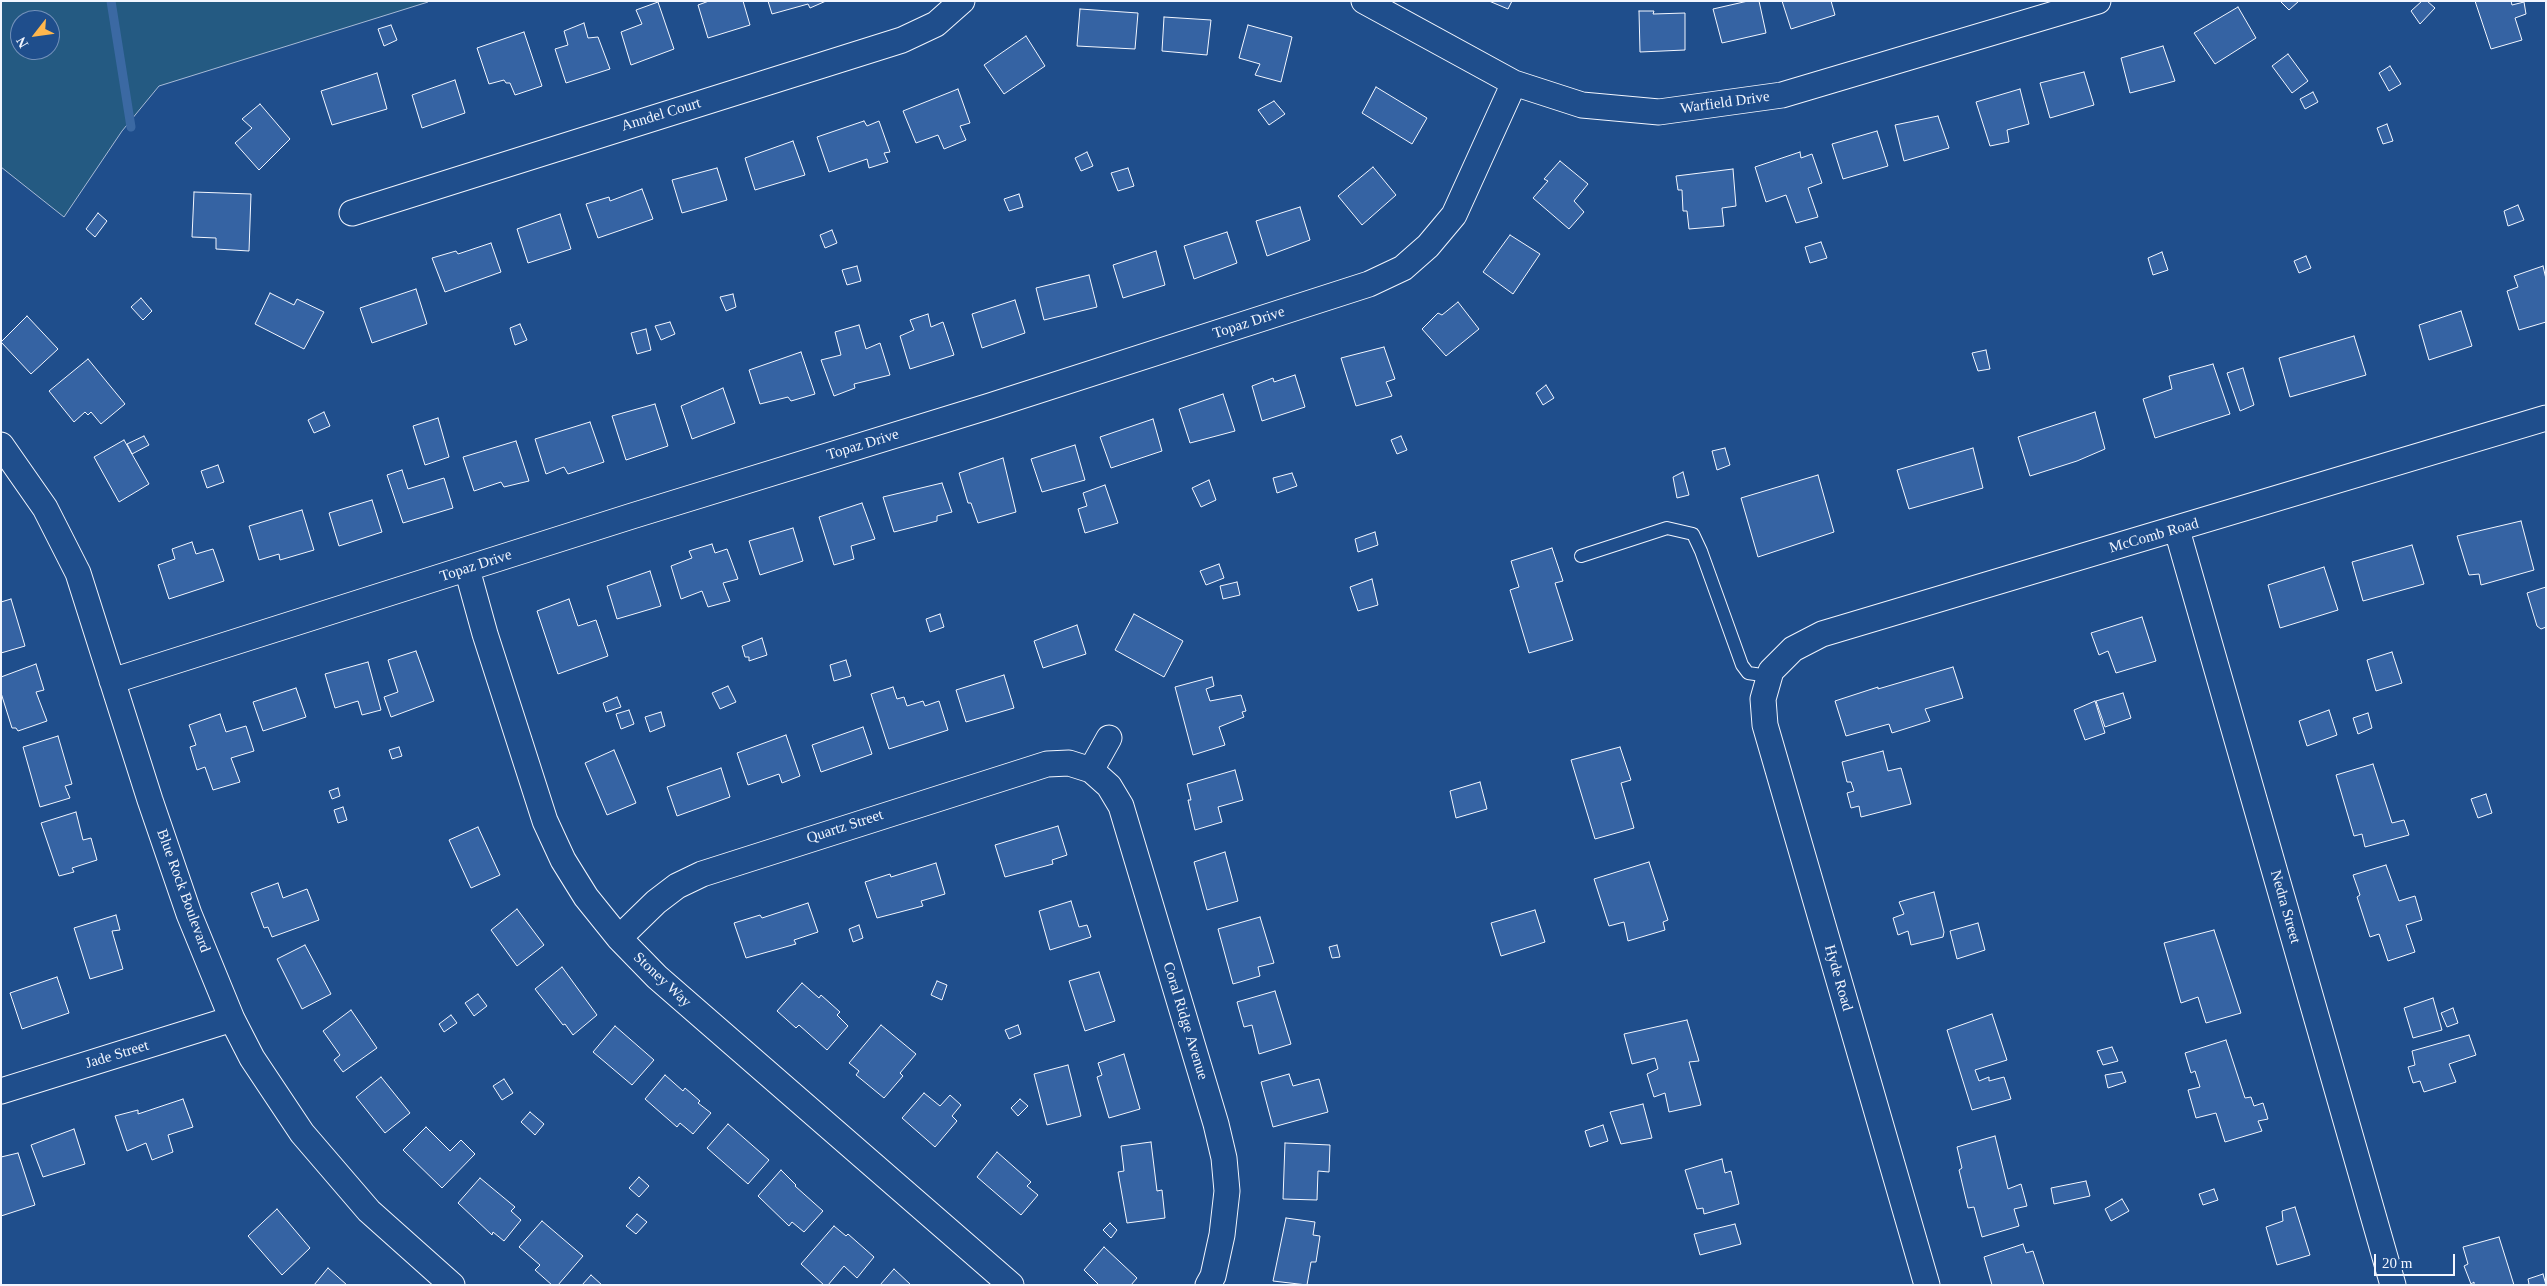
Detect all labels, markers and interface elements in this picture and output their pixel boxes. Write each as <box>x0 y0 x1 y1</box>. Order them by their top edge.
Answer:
north arrow <box>10 10 60 60</box>
text: N <box>13 34 31 50</box>
street label: Warfield Drive <box>1679 88 1771 118</box>
street label: Anndel Court <box>619 94 703 136</box>
street label: Topaz Drive <box>1211 303 1287 343</box>
street label: Topaz Drive <box>825 426 901 464</box>
street label: McComb Road <box>2107 515 2201 557</box>
street label: Topaz Drive <box>438 546 514 586</box>
street label: Quartz Street <box>804 806 886 848</box>
street label: Blue Rock Boulevard <box>152 827 214 955</box>
street label: Nedra Street <box>2266 868 2304 946</box>
street label: Hyde Road <box>1820 943 1856 1013</box>
street label: Stoney Way <box>629 949 695 1011</box>
street label: Coral Ridge Avenue <box>1159 960 1211 1082</box>
street label: Jade Street <box>83 1037 151 1073</box>
scale bar <box>2377 1244 2458 1276</box>
text: 20 m <box>2382 1255 2412 1271</box>

